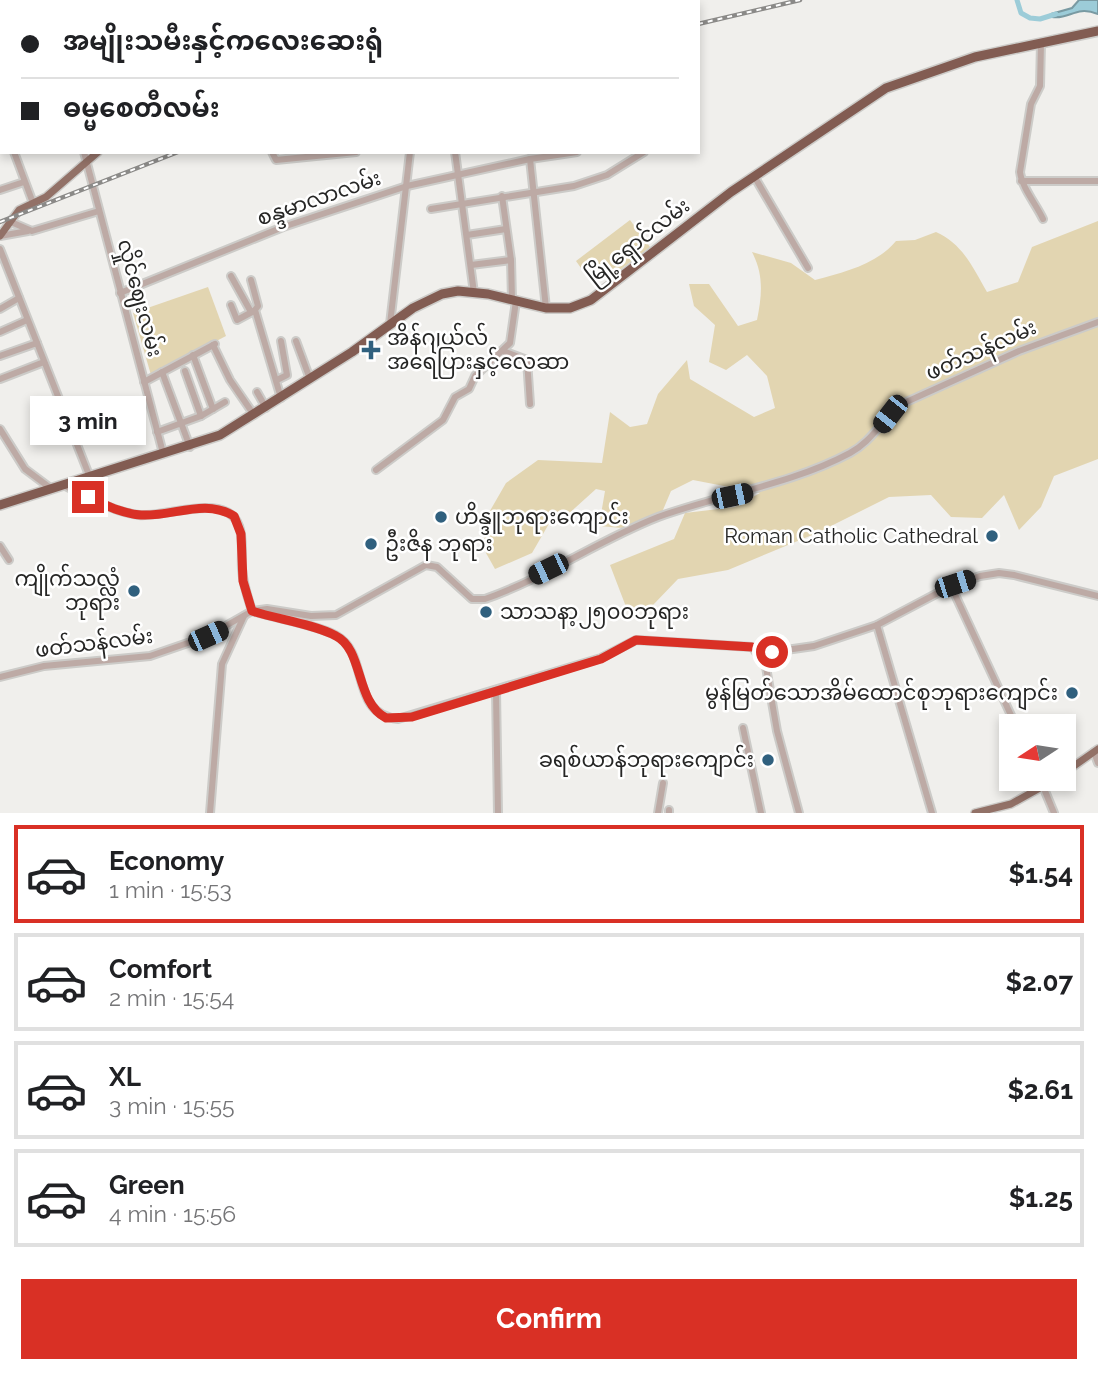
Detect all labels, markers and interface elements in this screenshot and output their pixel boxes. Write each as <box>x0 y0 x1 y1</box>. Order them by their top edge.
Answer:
text: အမျိုးသမီးနှင့်ကလေးဆေးရုံ <box>63 26 383 56</box>
text: ဓမ္မစေတီလမ်း <box>63 93 220 123</box>
street label: စန္ဒမာလာလမ်း <box>253 162 386 236</box>
street label: မြို့ရှောင်လမ်း <box>579 190 697 293</box>
street label: လှိုင်ဈေးလမ်း <box>108 235 171 361</box>
street label: ဖတ်သန်လမ်း <box>920 311 1042 390</box>
place label: အိန်ဂျယ်လ် အရေပြားနှင့်လေဆာ <box>387 322 569 379</box>
marker: အိန်ဂျယ်လ် အရေပြားနှင့်လေဆာ <box>361 340 381 360</box>
car <box>869 391 912 437</box>
callout: 3 min <box>30 396 146 444</box>
text: 3 min <box>58 407 118 434</box>
route end <box>72 481 104 513</box>
car <box>710 481 755 511</box>
place label: ဟိန္ဒူဘုရားကျောင်း <box>455 501 629 535</box>
marker: ဟိန္ဒူဘုရားကျောင်း <box>433 509 449 525</box>
place label: Roman Catholic Cathedral <box>724 523 978 548</box>
place label: ဦးဇိန ဘုရား <box>385 528 493 561</box>
marker: Roman Catholic Cathedral <box>984 528 1000 544</box>
marker: ဦးဇိန ဘုရား <box>363 536 379 552</box>
car <box>525 550 572 588</box>
place label: ကျိုက်သလ္လံ ဘုရား <box>15 563 120 620</box>
car <box>932 568 979 600</box>
marker: ကျိုက်သလ္လံ ဘုရား <box>126 583 142 599</box>
place label: သာသနာ့၂၅၀၀ဘုရား <box>500 599 689 629</box>
marker: သာသနာ့၂၅၀၀ဘုရား <box>478 604 494 620</box>
car <box>185 618 232 654</box>
street label: ဖတ်သန်လမ်း <box>33 620 155 667</box>
route start <box>756 636 788 668</box>
place label: မွန်မြတ်သောအိမ်ထောင်စုဘုရားကျောင်း <box>705 677 1058 711</box>
marker: မွန်မြတ်သောအိမ်ထောင်စုဘုရားကျောင်း <box>1064 685 1080 701</box>
north arrow <box>999 714 1076 791</box>
map controls <box>999 714 1076 791</box>
place label: ခရစ်ယာန်ဘုရားကျောင်း <box>539 744 754 778</box>
marker: ခရစ်ယာန်ဘုရားကျောင်း <box>760 752 776 768</box>
icon: car <box>25 843 88 906</box>
text: Economy <box>109 846 224 876</box>
text: $1.54 <box>1009 859 1073 889</box>
text: 1 min · 15:53 <box>109 876 232 903</box>
icon: car <box>25 951 88 1014</box>
text: Comfort <box>109 954 212 984</box>
text: $2.07 <box>1005 967 1073 997</box>
text: 2 min · 15:54 <box>109 984 234 1011</box>
icon: car <box>25 1059 88 1122</box>
text: XL <box>109 1062 141 1092</box>
text: $2.61 <box>1007 1075 1073 1105</box>
text: 3 min · 15:55 <box>109 1092 235 1119</box>
icon: car <box>25 1167 88 1230</box>
text: Green <box>109 1170 185 1200</box>
text: $1.25 <box>1009 1183 1073 1213</box>
text: 4 min · 15:56 <box>109 1200 236 1227</box>
button: Confirm <box>21 1279 1077 1359</box>

